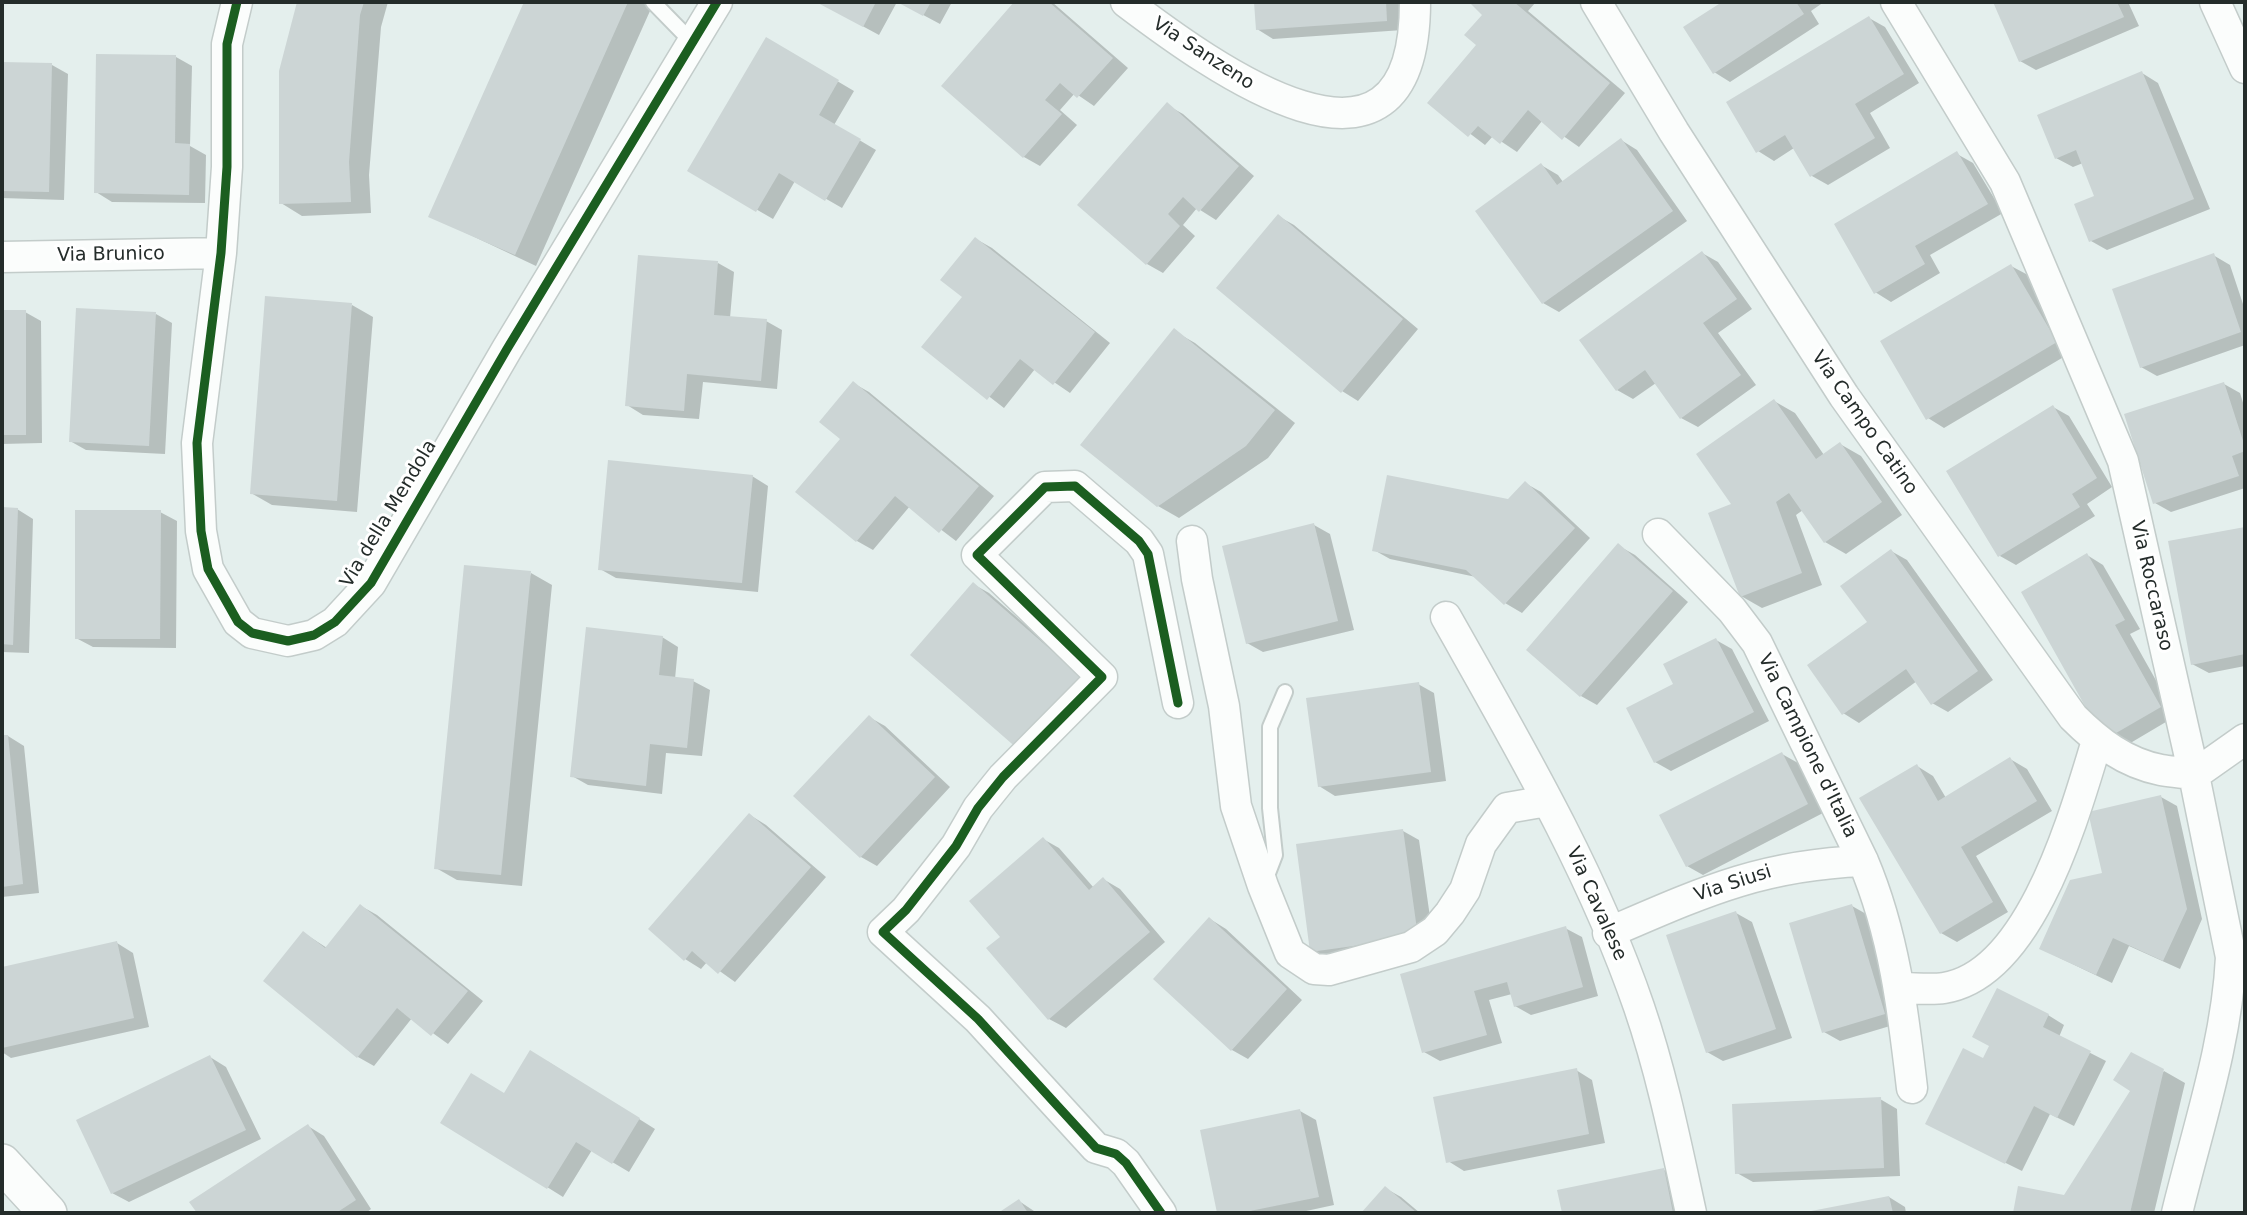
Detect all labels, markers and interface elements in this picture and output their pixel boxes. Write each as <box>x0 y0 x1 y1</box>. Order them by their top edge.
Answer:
street label: Via Sanzeno <box>1148 13 1258 95</box>
street label: Via Brunico <box>57 243 165 267</box>
street label: Via Campo Catino <box>1806 347 1922 499</box>
street label: Via della Mendola <box>336 436 442 592</box>
street label: Via Roccaraso <box>2125 519 2177 653</box>
street label: Via Campione d'Italia <box>1753 650 1861 842</box>
street label: Via Cavalese <box>1561 844 1631 964</box>
street label: Via Siusi <box>1691 861 1775 907</box>

